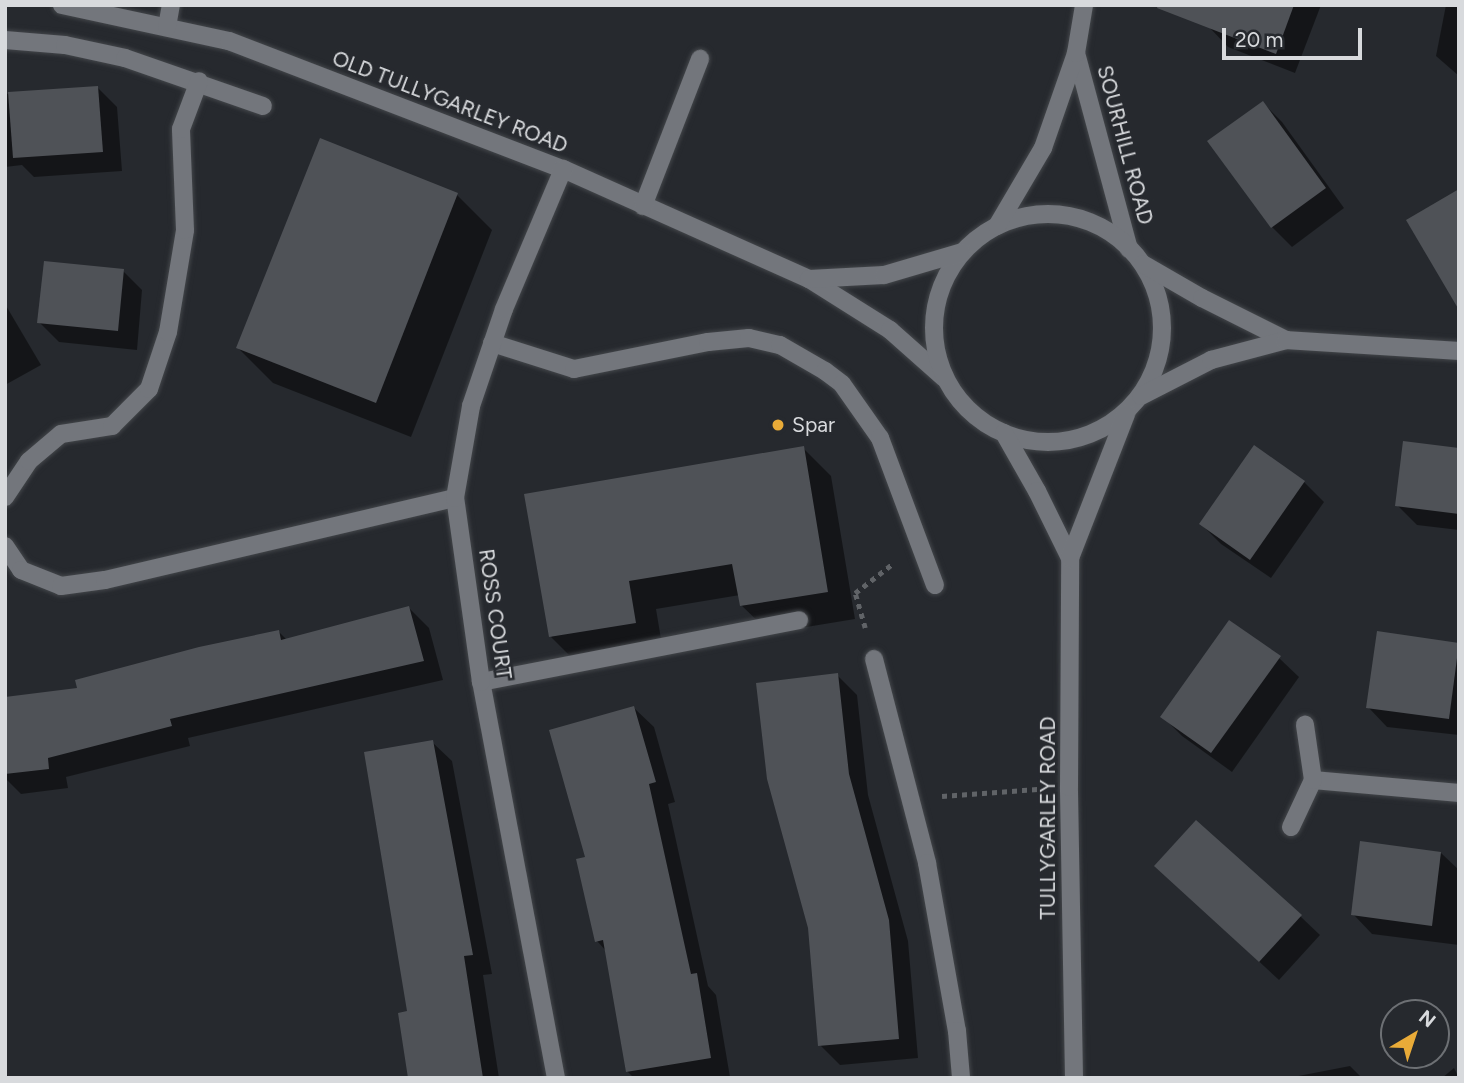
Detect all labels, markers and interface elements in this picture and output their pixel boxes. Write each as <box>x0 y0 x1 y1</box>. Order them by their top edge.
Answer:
scale bar <box>1226 14 1366 58</box>
text: 20 m <box>1235 27 1283 52</box>
street label: OLD TULLYGARLEY ROAD <box>329 45 571 159</box>
street label: SOURHILL ROAD <box>1092 63 1158 227</box>
place label: Spar <box>792 412 835 438</box>
marker: Spar <box>770 417 786 433</box>
street label: ROSS COURT <box>473 547 517 681</box>
street label: TULLYGARLEY ROAD <box>1035 716 1061 920</box>
north arrow <box>1380 999 1450 1069</box>
text: N <box>1414 1005 1440 1032</box>

